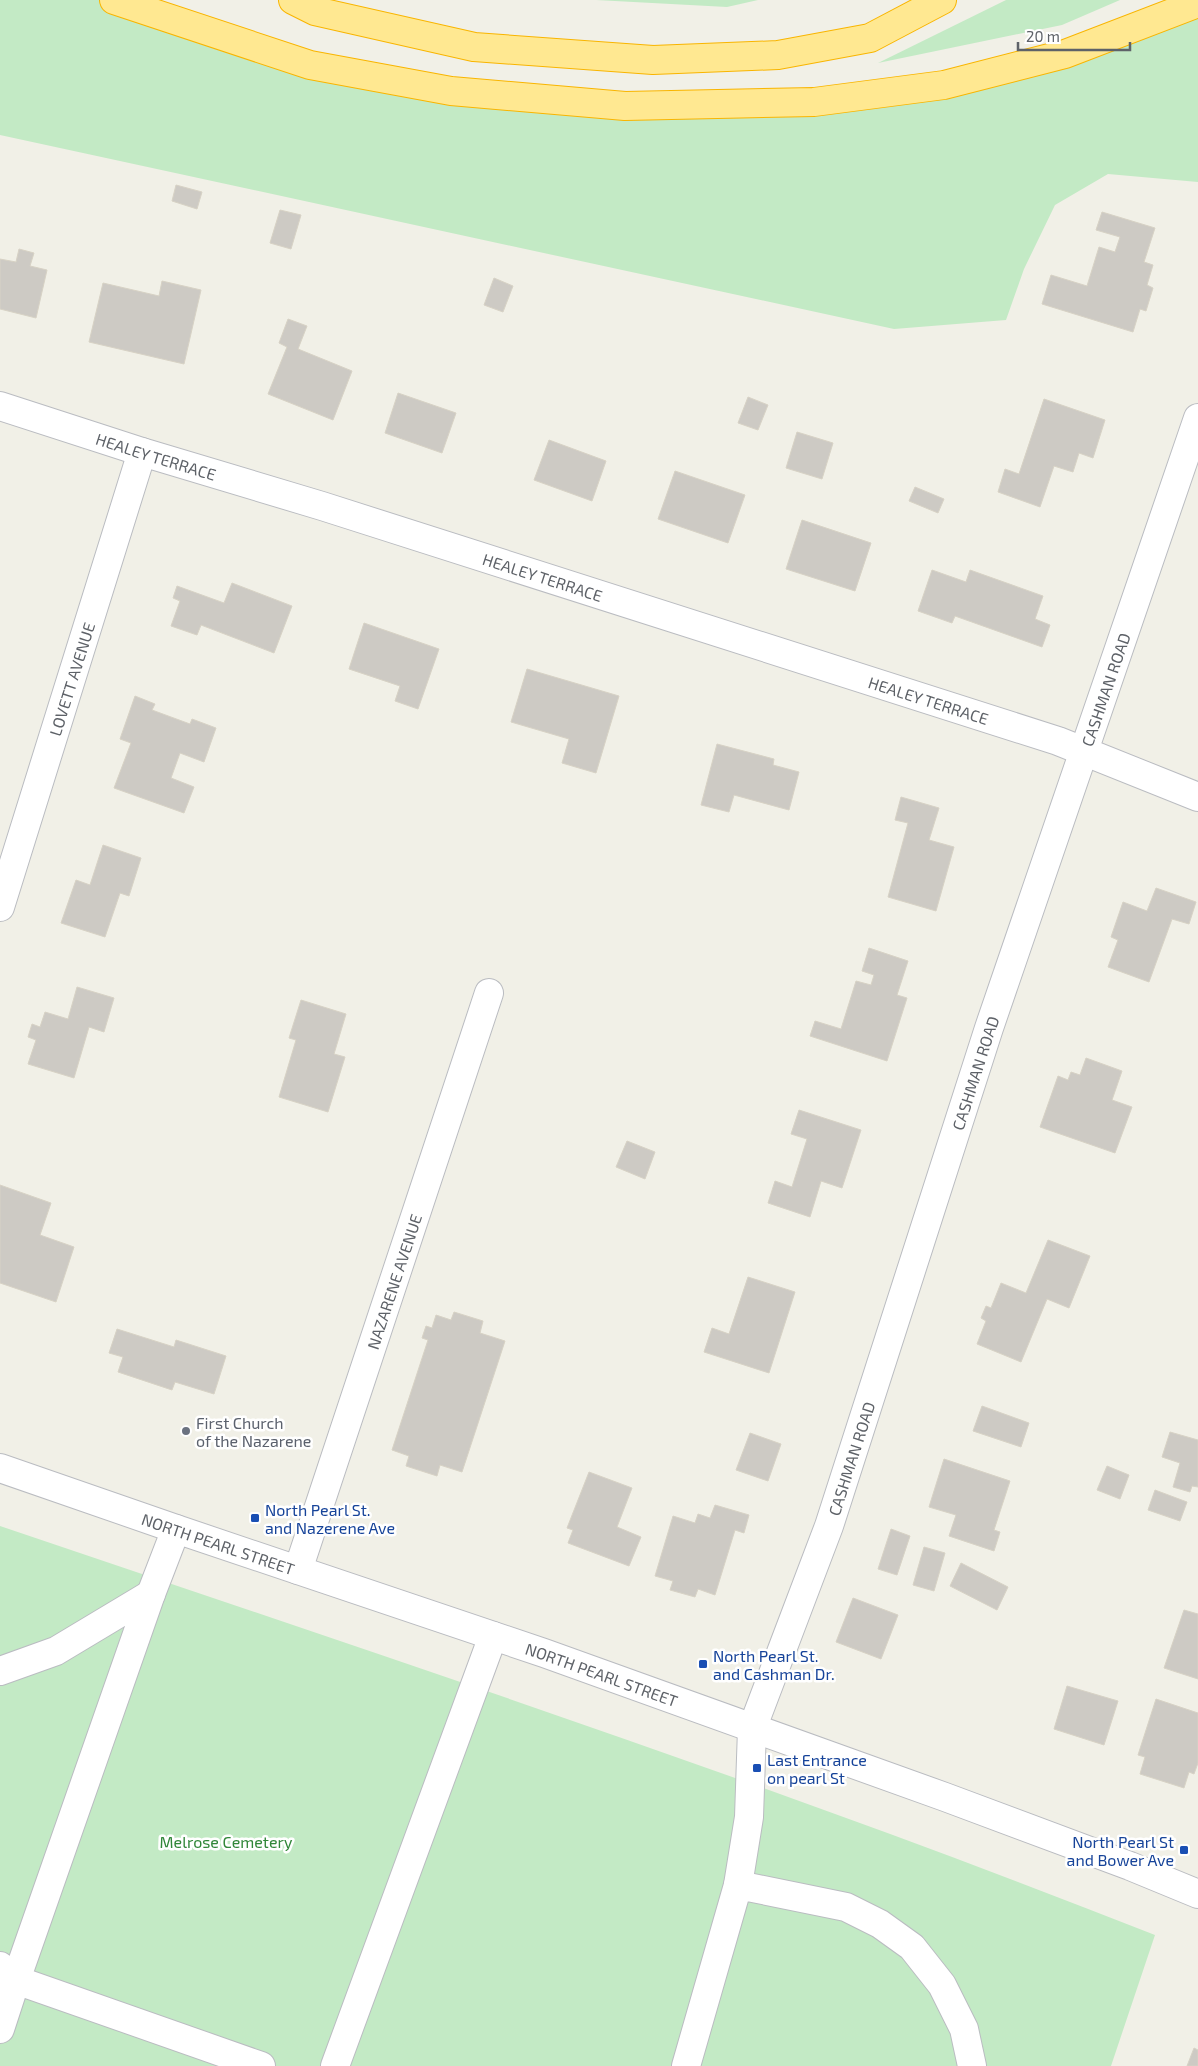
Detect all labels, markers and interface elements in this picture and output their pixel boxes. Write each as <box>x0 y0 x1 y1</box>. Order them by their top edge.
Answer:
scale bar <box>1018 20 1130 52</box>
text: 20 m <box>1026 27 1060 45</box>
street label: HEALEY TERRACE <box>94 428 219 483</box>
street label: HEALEY TERRACE <box>481 548 605 605</box>
street label: LOVETT AVENUE <box>45 620 98 738</box>
street label: CASHMAN ROAD <box>1077 630 1133 749</box>
street label: HEALEY TERRACE <box>866 672 991 728</box>
street label: CASHMAN ROAD <box>947 1013 1002 1132</box>
street label: NAZARENE AVENUE <box>362 1211 425 1352</box>
street label: CASHMAN ROAD <box>824 1399 878 1518</box>
place label: First Church of the Nazarene <box>196 1413 311 1450</box>
marker: First Church of the Nazarene <box>180 1425 192 1437</box>
place label: North Pearl St. and Nazerene Ave <box>265 1500 395 1537</box>
street label: NORTH PEARL STREET <box>139 1508 297 1578</box>
marker: North Pearl St. and Nazerene Ave <box>249 1512 261 1524</box>
street label: NORTH PEARL STREET <box>523 1638 680 1710</box>
place label: North Pearl St. and Cashman Dr. <box>713 1646 835 1683</box>
marker: North Pearl St. and Cashman Dr. <box>697 1658 709 1670</box>
place label: Last Entrance on pearl St <box>767 1750 867 1787</box>
marker: Last Entrance on pearl St <box>751 1762 763 1774</box>
park label: Melrose Cemetery <box>160 1832 293 1851</box>
place label: North Pearl St and Bower Ave <box>1067 1832 1174 1869</box>
marker: North Pearl St and Bower Ave <box>1178 1844 1190 1856</box>

